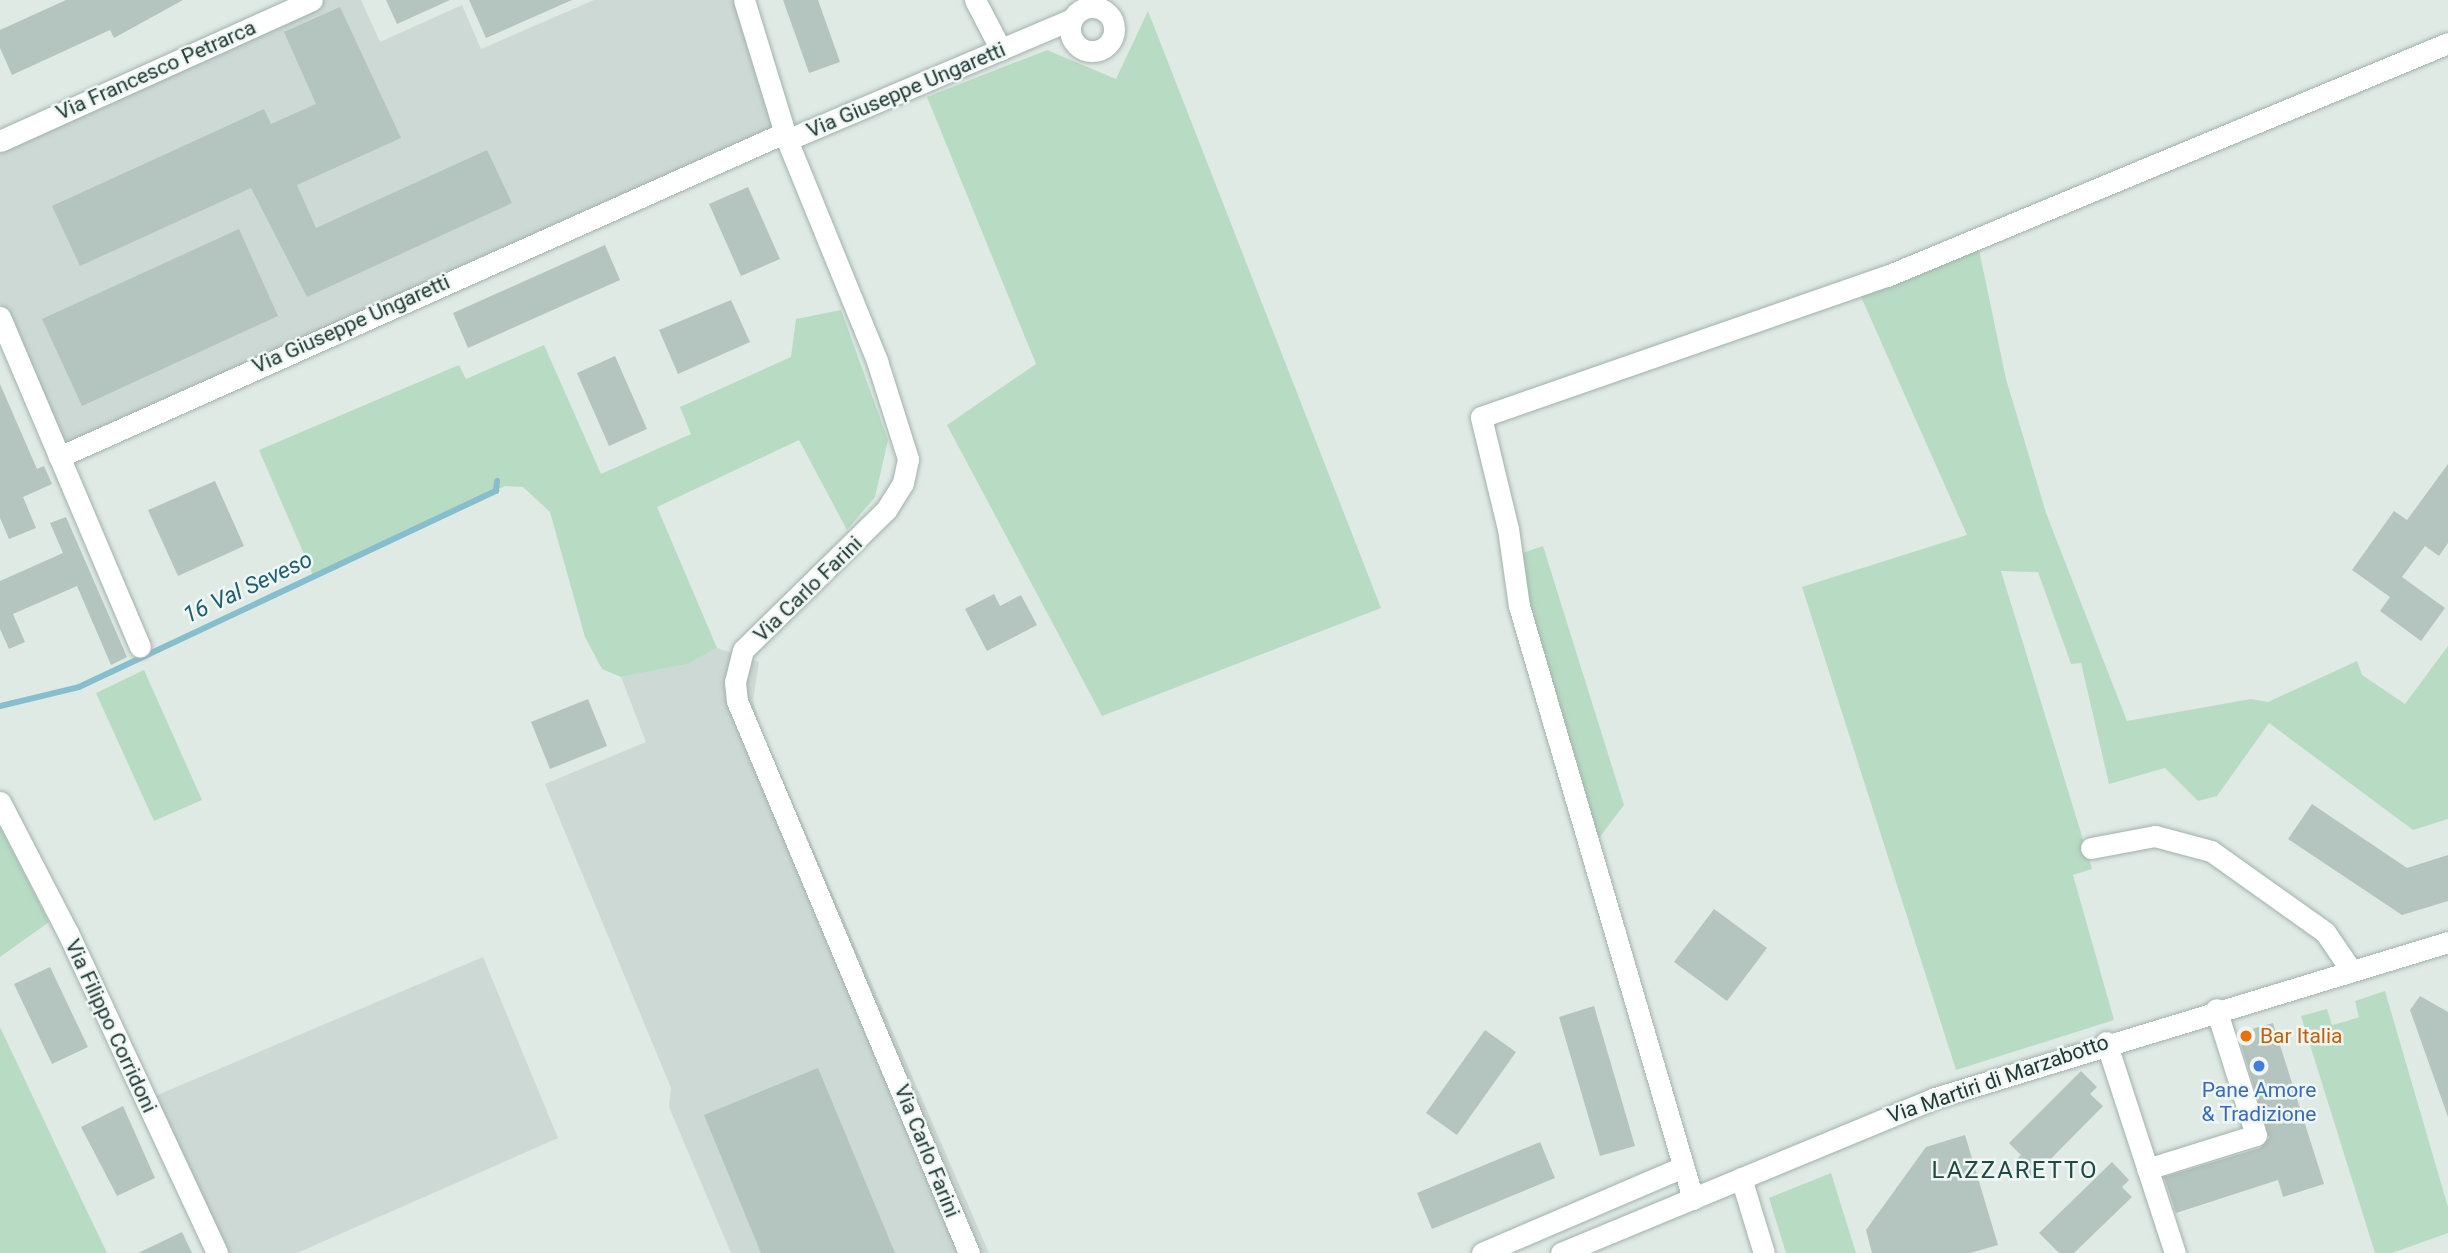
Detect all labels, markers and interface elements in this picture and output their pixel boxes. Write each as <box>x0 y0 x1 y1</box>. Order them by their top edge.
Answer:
street label: Via Francesco Petrarca <box>52 15 260 125</box>
street label: Via Giuseppe Ungaretti <box>803 37 1009 143</box>
street label: Via Giuseppe Ungaretti <box>248 269 454 379</box>
street label: Via Carlo Farini <box>748 531 868 647</box>
water label: 16 Val Seveso <box>179 546 317 630</box>
street label: Via Filippo Corridoni <box>60 935 162 1117</box>
place label: Bar Italia <box>2260 1023 2342 1049</box>
marker: Bar Italia <box>2238 1028 2254 1044</box>
street label: Via Martiri di Marzabotto <box>1884 1029 2112 1129</box>
marker: Pane Amore & Tradizione <box>2251 1058 2267 1074</box>
place label: Pane Amore & Tradizione <box>2201 1077 2317 1127</box>
street label: Via Carlo Farini <box>889 1081 965 1221</box>
district label: LAZZARETTO <box>1933 1157 2097 1185</box>

